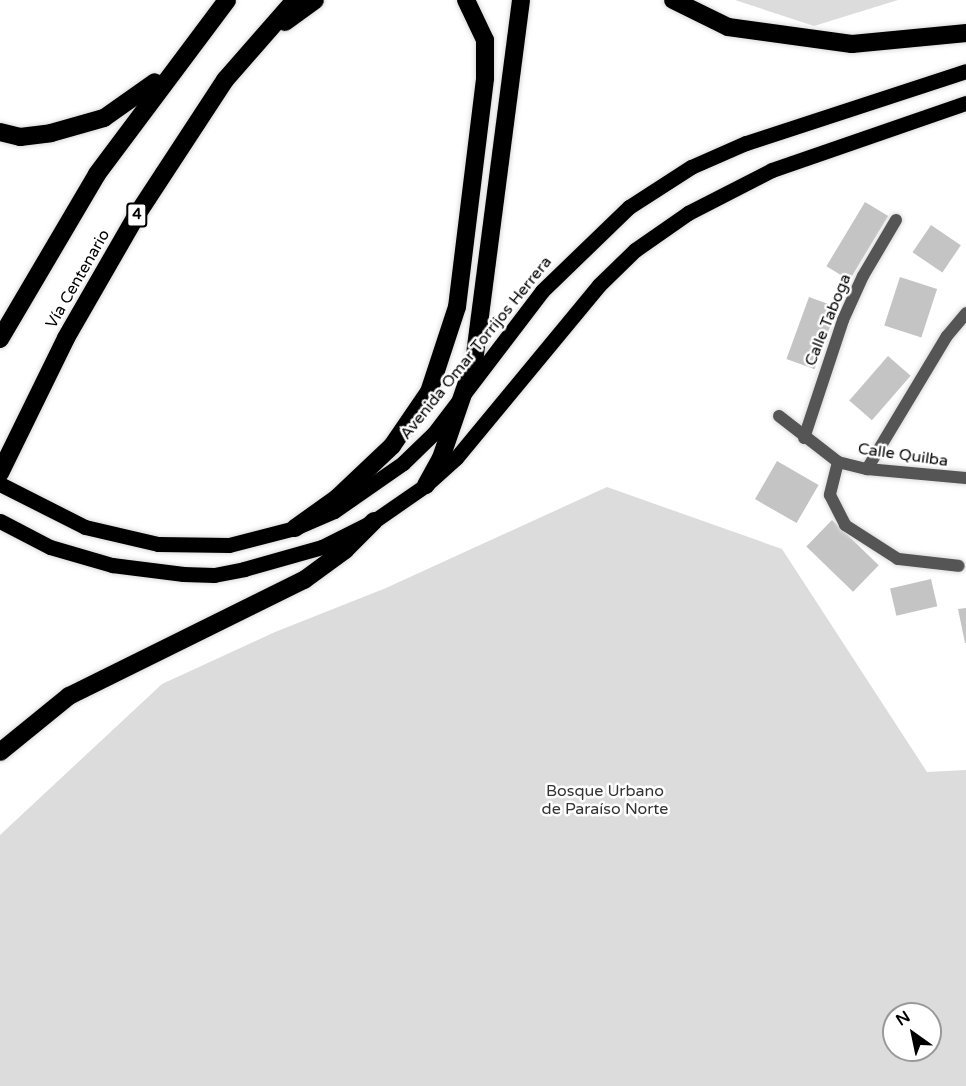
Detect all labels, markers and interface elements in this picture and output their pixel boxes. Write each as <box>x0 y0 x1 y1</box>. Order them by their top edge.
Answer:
road number: 4 <box>125 203 149 227</box>
street label: Vía Centenario <box>42 226 114 332</box>
street label: Avenida Omar Torrijos Herrera <box>396 253 556 443</box>
street label: Calle Taboga <box>801 271 855 369</box>
street label: Calle Quilba <box>857 439 949 471</box>
park label: Bosque Urbano de Paraíso Norte <box>542 781 668 819</box>
north arrow <box>882 1002 942 1062</box>
text: N <box>892 1007 914 1030</box>

